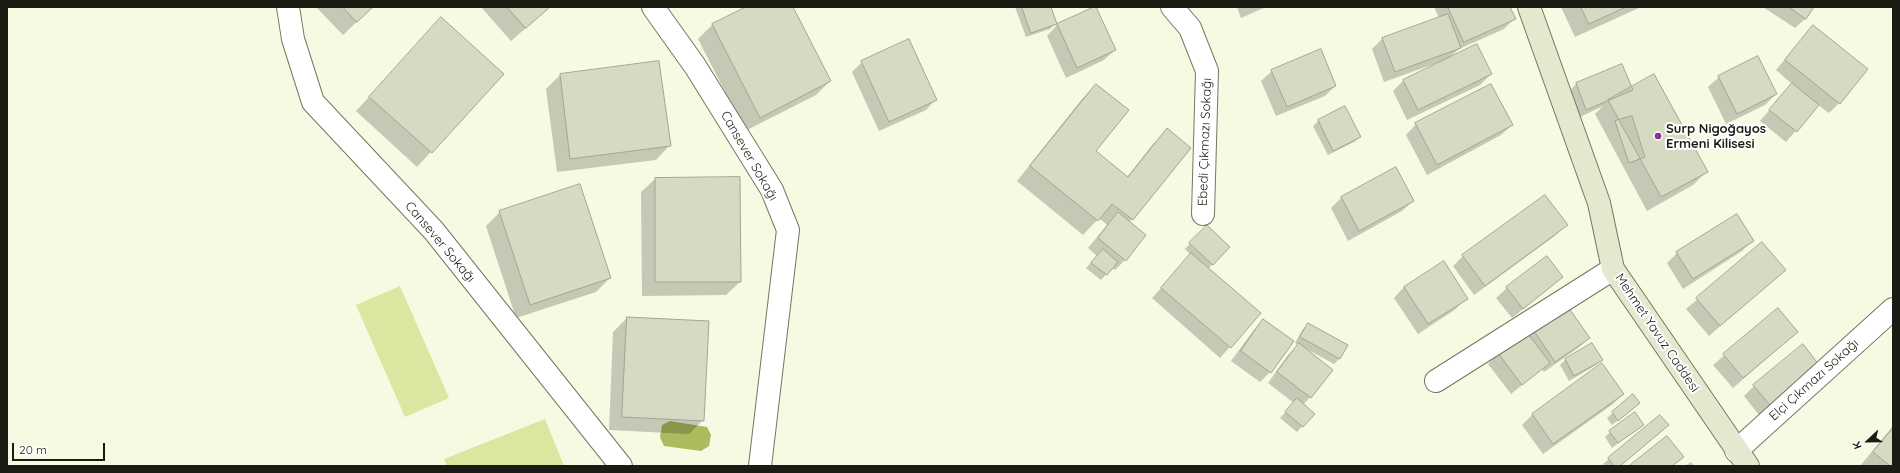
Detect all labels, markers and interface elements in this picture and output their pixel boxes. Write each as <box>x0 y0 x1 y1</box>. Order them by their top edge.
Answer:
street label: Ebedi Çıkmazı Sokağı <box>1195 78 1215 206</box>
street label: Cansever Sokağı <box>717 108 781 204</box>
place label: Surp Nigoğayos Ermeni Kilisesi <box>1666 121 1766 152</box>
marker: Surp Nigoğayos Ermeni Kilisesi <box>1653 131 1663 141</box>
street label: Cansever Sokağı <box>402 198 478 286</box>
street label: Mehmet Yavuz Caddesi <box>1611 271 1703 395</box>
street label: Elçi Çıkmazı Sokağı <box>1766 336 1862 424</box>
north arrow <box>1848 421 1888 461</box>
scale bar <box>14 435 107 461</box>
text: K <box>1849 440 1865 451</box>
text: 20 m <box>19 442 47 457</box>

